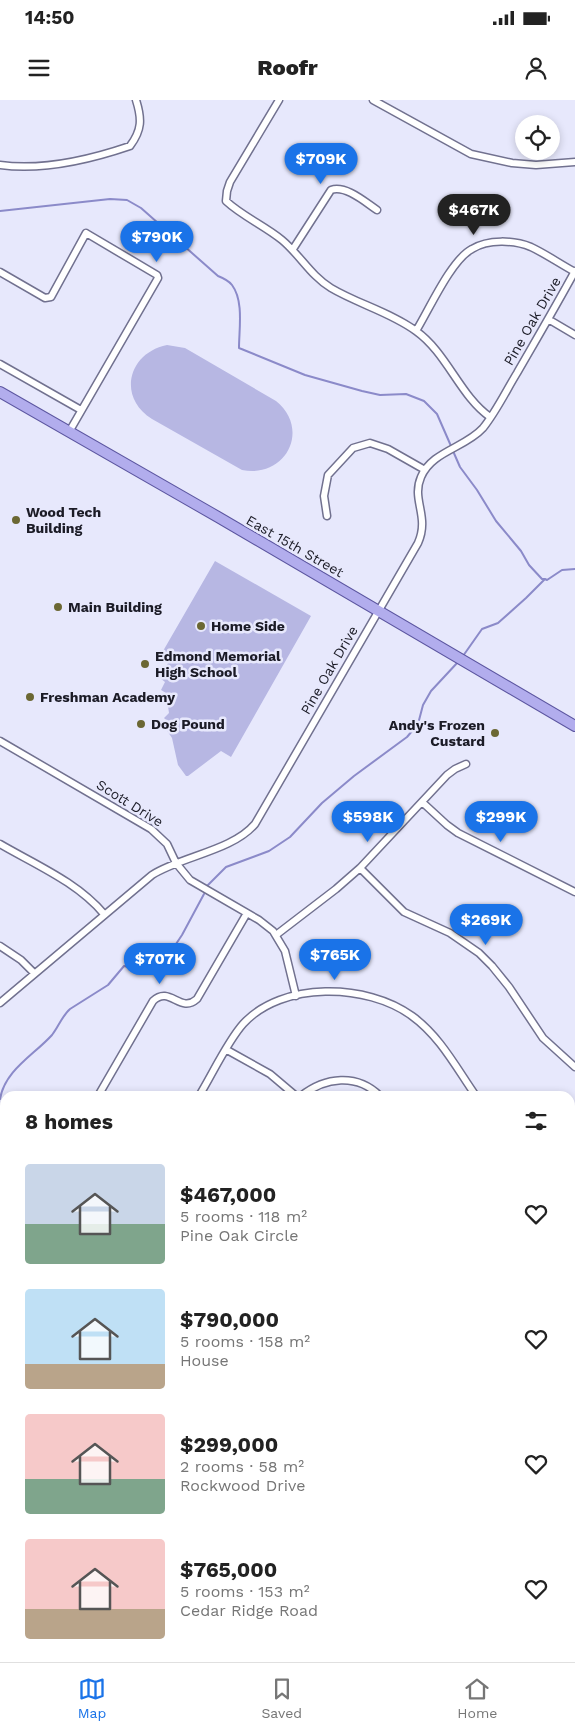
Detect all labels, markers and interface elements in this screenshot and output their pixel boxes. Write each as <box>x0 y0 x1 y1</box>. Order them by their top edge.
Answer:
text: 14:50 <box>25 6 75 29</box>
icon: menu <box>25 54 53 82</box>
icon: person <box>522 54 550 82</box>
text: Roofr <box>257 55 318 80</box>
map controls <box>515 115 560 160</box>
button: locate <box>515 115 560 160</box>
pin: $709K <box>286 142 356 185</box>
text: $709K <box>296 149 346 168</box>
pin: $467K <box>439 194 509 236</box>
text: $467K <box>449 200 499 219</box>
pin: $790K <box>122 220 192 263</box>
text: $790K <box>131 227 183 246</box>
street label: Pine Oak Drive <box>500 274 564 368</box>
place label: Wood Tech Building <box>26 504 101 536</box>
street label: East 15th Street <box>244 512 347 580</box>
marker: Wood Tech Building <box>10 514 22 526</box>
place label: Main Building <box>68 599 162 615</box>
marker: Main Building <box>52 601 64 613</box>
place label: Home Side <box>211 618 285 634</box>
marker: Home Side <box>195 620 207 632</box>
street label: Pine Oak Drive <box>297 623 361 717</box>
place label: Edmond Memorial High School <box>155 648 281 680</box>
marker: Edmond Memorial High School <box>139 658 151 670</box>
place label: Freshman Academy <box>40 689 175 705</box>
marker: Freshman Academy <box>24 691 36 703</box>
place label: Dog Pound <box>151 716 225 732</box>
place label: Andy's Frozen Custard <box>389 717 485 749</box>
marker: Dog Pound <box>135 718 147 730</box>
marker: Andy's Frozen Custard <box>489 727 501 739</box>
street label: Scott Drive <box>94 776 166 830</box>
pin: $598K <box>333 800 403 843</box>
pin: $299K <box>466 800 536 843</box>
text: $598K <box>343 807 393 826</box>
text: $299K <box>476 807 526 826</box>
pin: $269K <box>451 904 521 946</box>
text: $269K <box>461 910 511 929</box>
pin: $765K <box>300 938 370 981</box>
pin: $707K <box>125 942 195 985</box>
text: $765K <box>310 945 360 964</box>
text: $707K <box>135 949 185 968</box>
icon: filters <box>522 1107 550 1135</box>
text: 8 homes <box>25 1109 113 1134</box>
text: $467,000 <box>180 1182 276 1207</box>
icon: home <box>65 1184 125 1244</box>
icon: heart <box>522 1200 550 1228</box>
text: 5 rooms · 118 m² <box>180 1207 307 1226</box>
text: Pine Oak Circle <box>180 1226 298 1245</box>
text: $790,000 <box>180 1307 279 1332</box>
icon: home <box>65 1309 125 1369</box>
icon: heart <box>522 1325 550 1353</box>
text: 5 rooms · 158 m² <box>180 1332 310 1351</box>
text: House <box>180 1351 229 1370</box>
text: $299,000 <box>180 1432 278 1457</box>
icon: home <box>65 1434 125 1494</box>
icon: heart <box>522 1450 550 1478</box>
text: 2 rooms · 58 m² <box>180 1457 304 1476</box>
text: Rockwood Drive <box>180 1476 306 1495</box>
text: $765,000 <box>180 1557 277 1582</box>
icon: home <box>65 1559 125 1619</box>
icon: heart <box>522 1575 550 1603</box>
text: 5 rooms · 153 m² <box>180 1582 310 1601</box>
text: Cedar Ridge Road <box>180 1601 318 1620</box>
tab: Map <box>78 1675 106 1721</box>
tab: Saved <box>261 1675 302 1721</box>
tab: Home <box>457 1675 497 1721</box>

